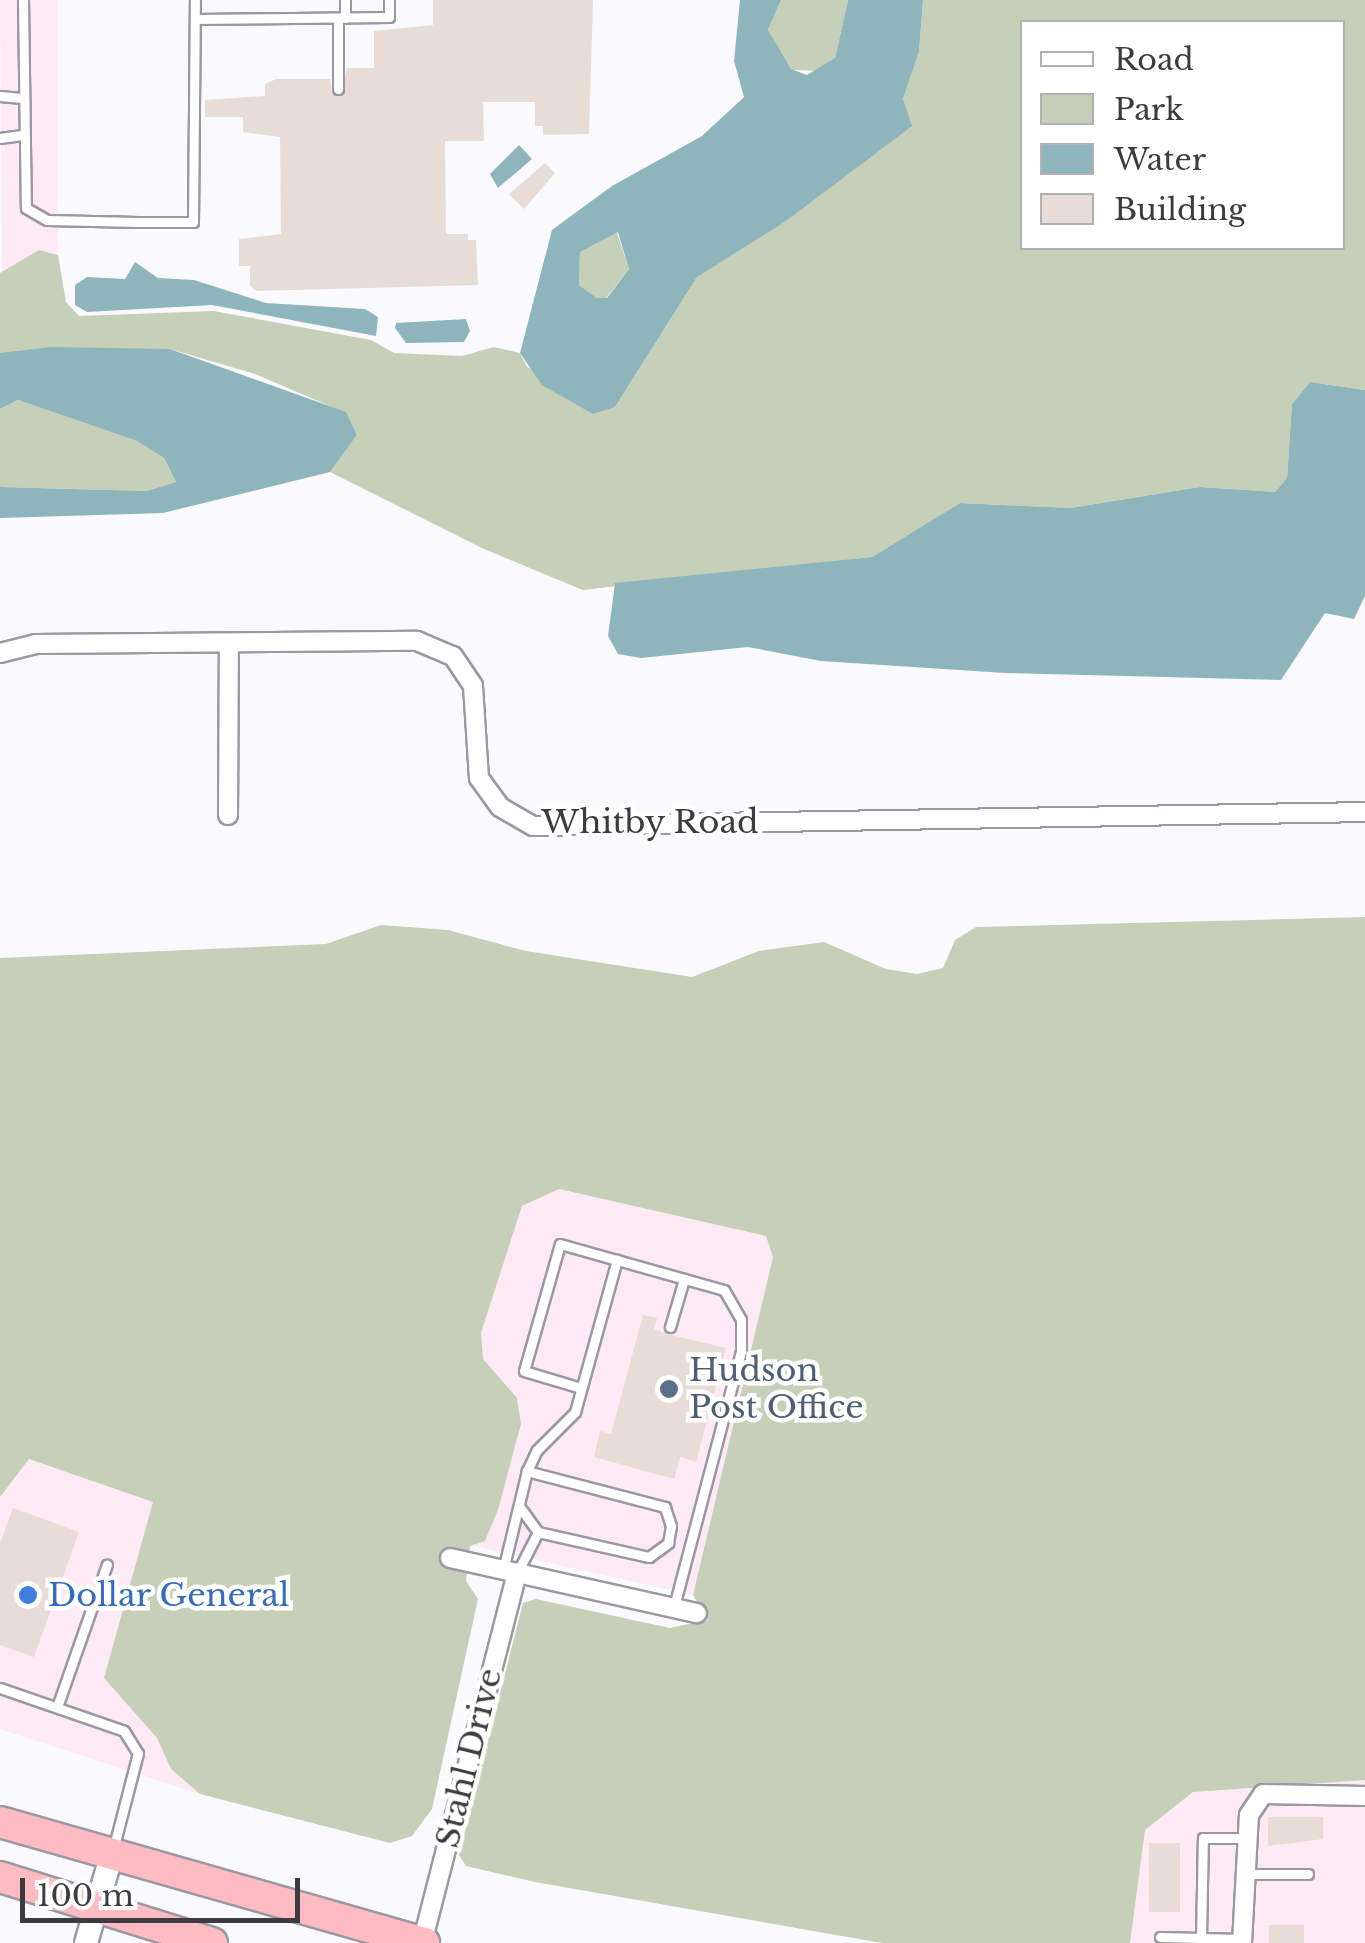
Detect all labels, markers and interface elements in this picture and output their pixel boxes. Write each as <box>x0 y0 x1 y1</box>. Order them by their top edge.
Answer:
legend <box>1020 20 1345 250</box>
text: Road <box>1114 41 1194 78</box>
text: Park <box>1114 91 1184 128</box>
text: Water <box>1114 141 1206 178</box>
text: Building <box>1114 191 1246 228</box>
street label: Whitby Road <box>541 803 759 841</box>
place label: Hudson Post Office <box>689 1352 864 1427</box>
marker: Hudson Post Office <box>658 1378 680 1400</box>
place label: Dollar General <box>48 1576 290 1614</box>
marker: Dollar General <box>17 1584 39 1606</box>
street label: Stahl Drive <box>428 1664 510 1852</box>
scale bar <box>25 1858 305 1920</box>
text: 100 m <box>37 1877 134 1914</box>

